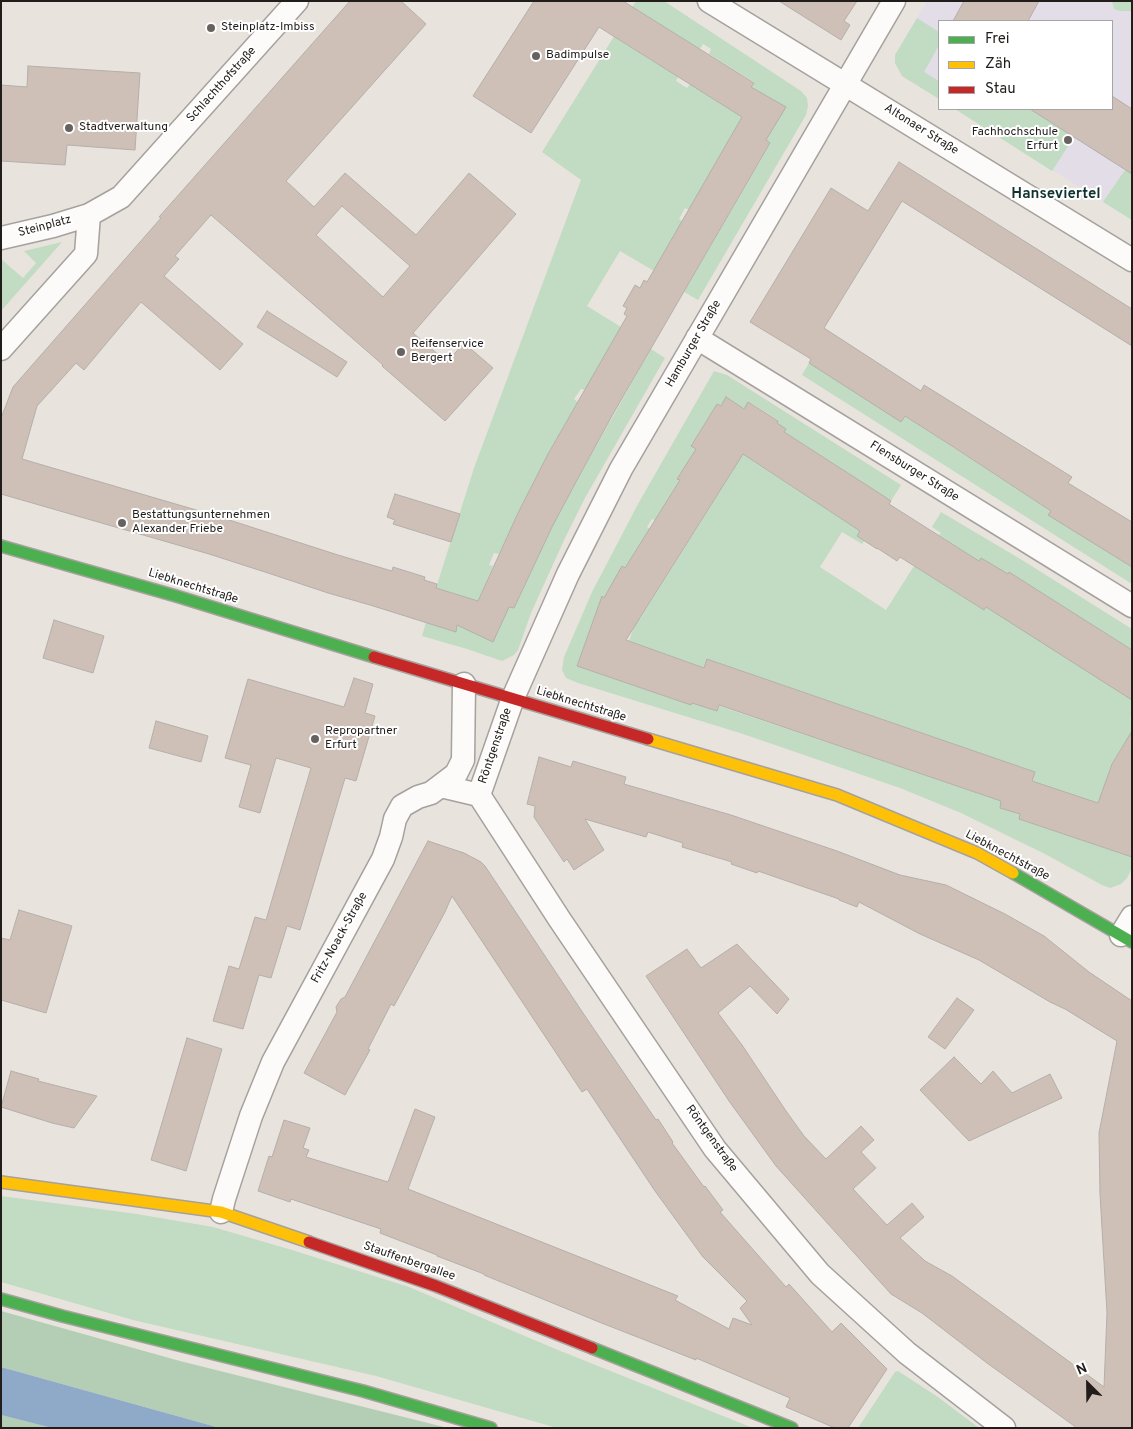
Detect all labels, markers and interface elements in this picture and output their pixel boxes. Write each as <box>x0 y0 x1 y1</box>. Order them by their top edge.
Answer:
legend <box>938 20 1113 110</box>
place label: Steinplatz-Imbiss <box>221 21 315 35</box>
marker: Steinplatz-Imbiss <box>205 22 217 34</box>
text: Frei <box>985 30 1010 49</box>
street label: Schlachthofstraße <box>184 44 260 126</box>
place label: Badimpulse <box>546 49 609 63</box>
marker: Badimpulse <box>530 50 542 62</box>
text: Zäh <box>985 55 1011 74</box>
text: Stau <box>985 80 1016 99</box>
street label: Altonaer Straße <box>881 101 961 159</box>
place label: Stadtverwaltung <box>79 121 168 135</box>
marker: Stadtverwaltung <box>63 122 75 134</box>
place label: Fachhochschule Erfurt <box>972 126 1058 154</box>
marker: Fachhochschule Erfurt <box>1062 134 1074 146</box>
district label: Hanseviertel <box>1011 186 1101 204</box>
street label: Steinplatz <box>17 213 73 241</box>
street label: Hamburger Straße <box>663 298 725 390</box>
place label: Reifenservice Bergert <box>411 338 484 366</box>
marker: Reifenservice Bergert <box>395 346 407 358</box>
street label: Flensburger Straße <box>867 439 961 505</box>
place label: Bestattungsunternehmen Alexander Friebe <box>132 509 270 537</box>
marker: Bestattungsunternehmen Alexander Friebe <box>116 517 128 529</box>
street label: Liebknechtstraße <box>146 566 240 608</box>
street label: Liebknechtstraße <box>534 684 628 726</box>
street label: Röntgenstraße <box>476 706 516 786</box>
place label: Repropartner Erfurt <box>325 725 397 753</box>
marker: Repropartner Erfurt <box>309 733 321 745</box>
street label: Liebknechtstraße <box>962 828 1052 884</box>
street label: Fritz-Noack-Straße <box>309 890 371 986</box>
street label: Röntgenstraße <box>682 1103 740 1175</box>
street label: Stauffenbergallee <box>361 1239 457 1285</box>
north arrow <box>1063 1359 1113 1409</box>
text: N <box>1074 1360 1090 1380</box>

